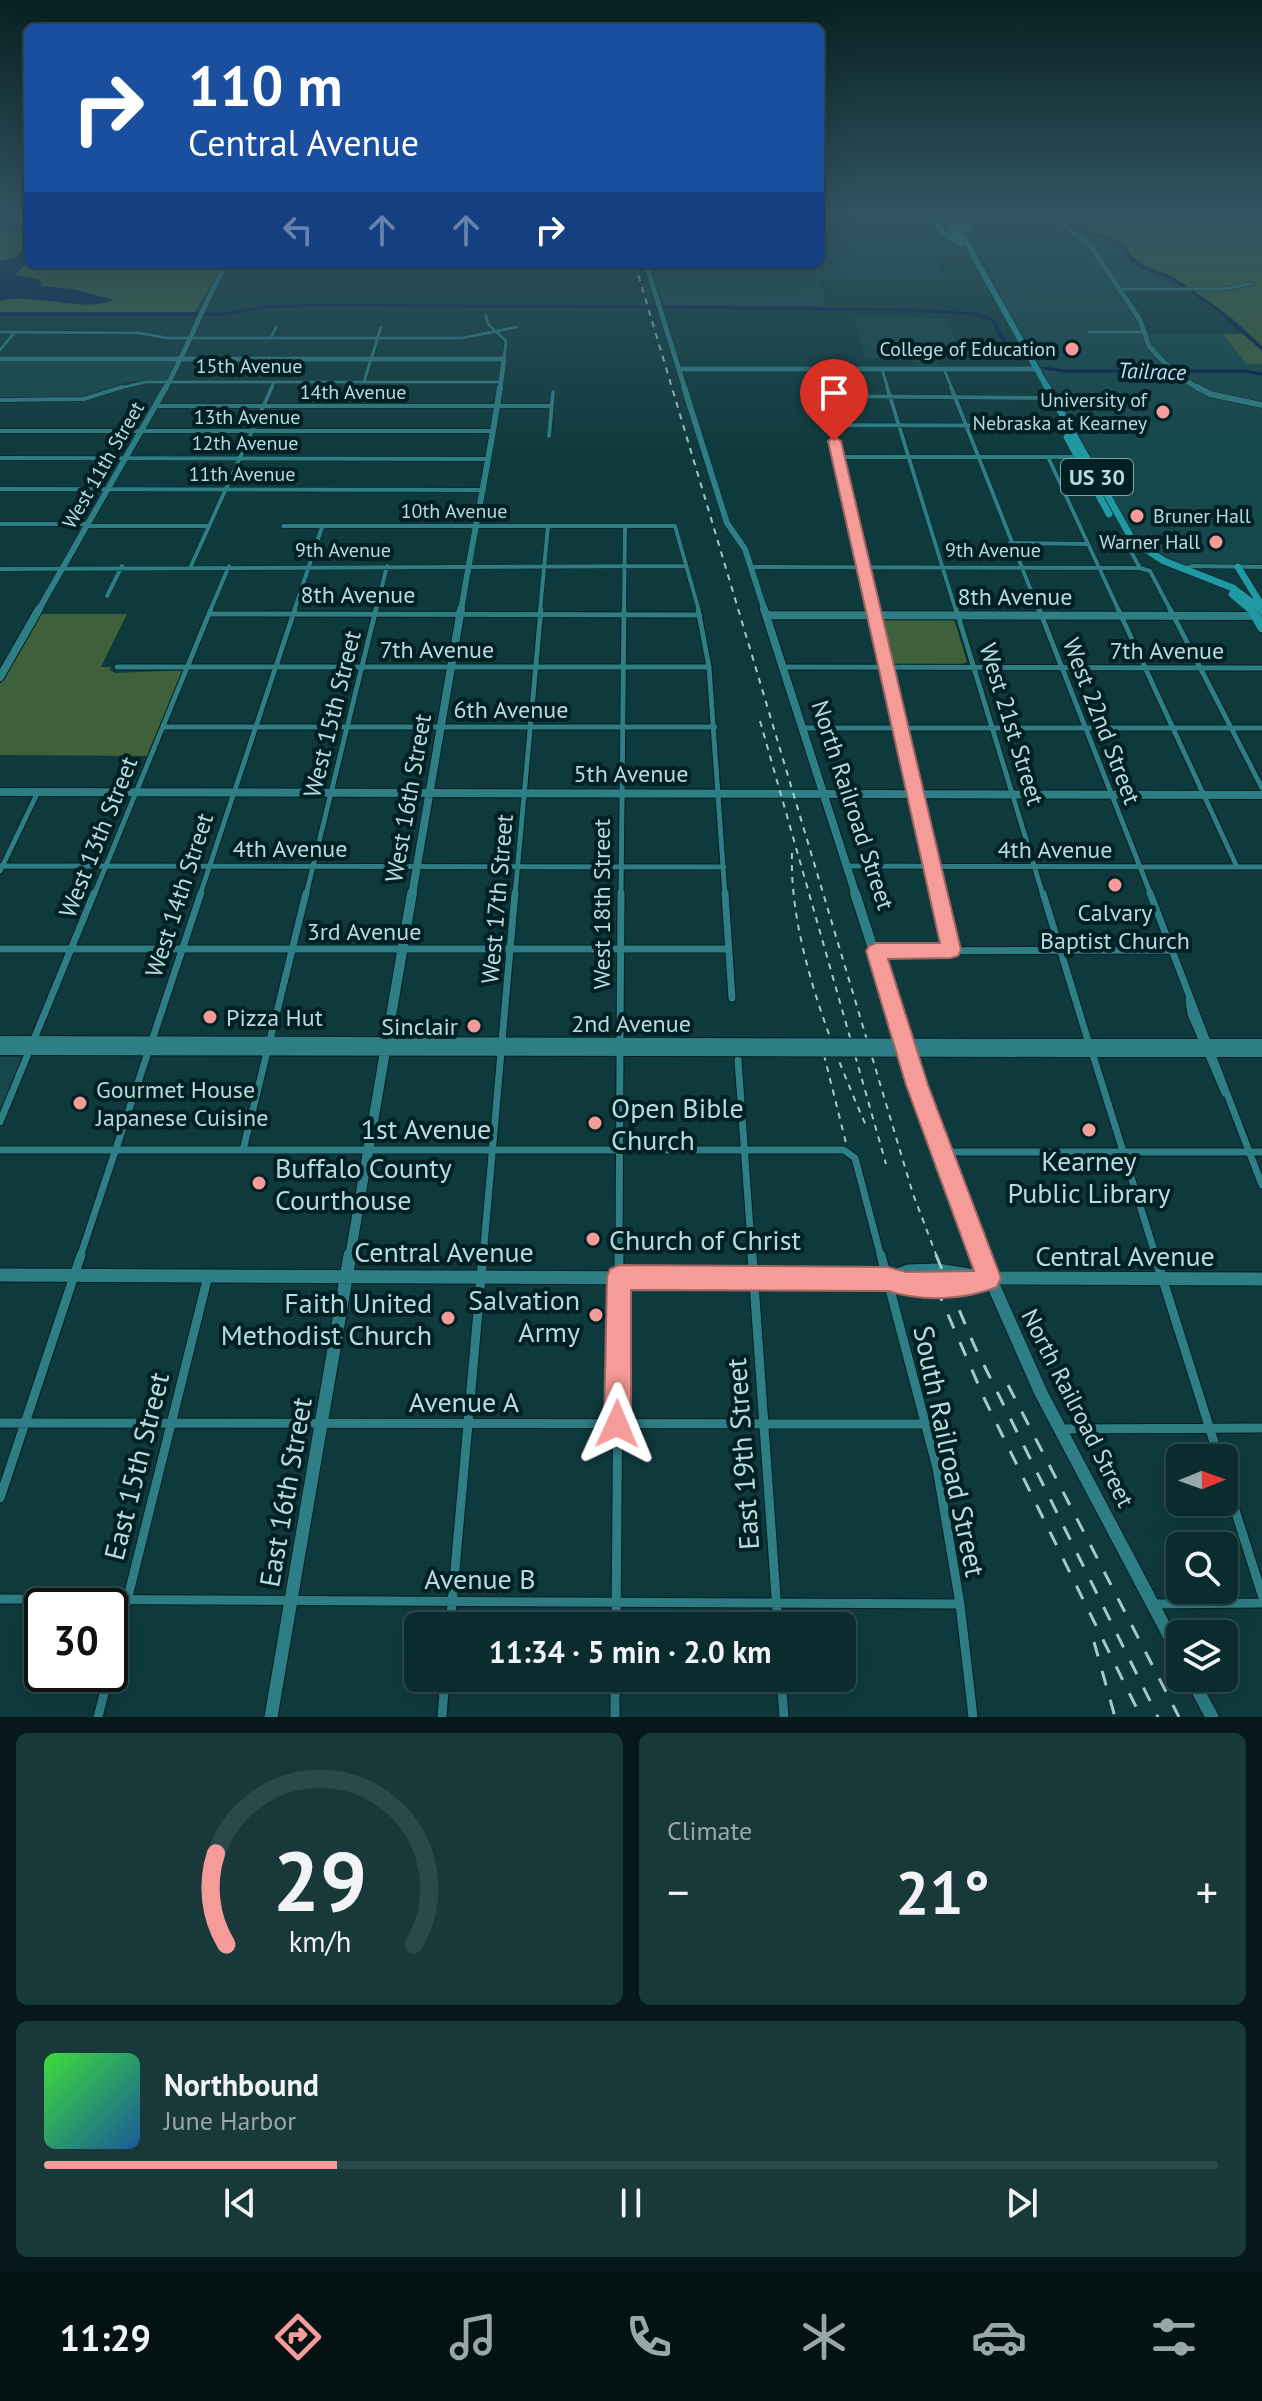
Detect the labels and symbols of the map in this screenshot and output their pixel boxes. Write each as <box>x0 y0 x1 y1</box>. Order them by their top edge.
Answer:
place label: College of Education <box>880 336 1056 362</box>
marker: College of Education <box>1063 340 1081 358</box>
street label: 15th Avenue <box>196 353 302 379</box>
water label: Tailrace <box>1117 356 1187 386</box>
pin <box>800 359 868 441</box>
street label: 14th Avenue <box>300 379 406 405</box>
place label: University of Nebraska at Kearney <box>972 387 1149 436</box>
street label: West 11th Street <box>56 397 150 533</box>
marker: University of Nebraska at Kearney <box>1154 403 1172 421</box>
street label: 13th Avenue <box>194 404 300 430</box>
street label: 12th Avenue <box>192 430 298 456</box>
road number: US 30 <box>1061 459 1133 495</box>
street label: 11th Avenue <box>189 461 295 487</box>
street label: 10th Avenue <box>401 498 507 524</box>
place label: Bruner Hall <box>1153 503 1251 529</box>
marker: Bruner Hall <box>1128 507 1146 525</box>
place label: Warner Hall <box>1099 529 1200 555</box>
marker: Warner Hall <box>1207 533 1225 551</box>
street label: 9th Avenue <box>295 537 391 563</box>
street label: 9th Avenue <box>945 537 1041 563</box>
street label: 8th Avenue <box>301 579 415 610</box>
street label: 8th Avenue <box>958 581 1072 612</box>
street label: West 15th Street <box>296 627 368 801</box>
street label: West 22nd Street <box>1056 633 1148 809</box>
street label: 7th Avenue <box>380 634 494 665</box>
street label: 7th Avenue <box>1110 635 1224 666</box>
street label: West 21st Street <box>973 639 1051 809</box>
street label: 6th Avenue <box>454 694 568 725</box>
street label: North Railroad Street <box>804 696 902 914</box>
street label: West 16th Street <box>378 711 438 885</box>
street label: West 13th Street <box>52 752 144 922</box>
street label: 5th Avenue <box>574 758 688 789</box>
street label: West 14th Street <box>138 809 220 981</box>
street label: West 17th Street <box>474 813 520 985</box>
street label: West 18th Street <box>586 819 617 989</box>
street label: 4th Avenue <box>233 833 347 864</box>
street label: 4th Avenue <box>998 834 1112 865</box>
marker: Calvary Baptist Church <box>1106 876 1124 894</box>
place label: Calvary Baptist Church <box>1040 897 1190 956</box>
street label: 3rd Avenue <box>307 916 421 947</box>
place label: Pizza Hut <box>226 1002 323 1033</box>
marker: Pizza Hut <box>201 1008 219 1026</box>
street label: 2nd Avenue <box>571 1008 691 1039</box>
place label: Sinclair <box>381 1011 458 1042</box>
marker: Sinclair <box>465 1017 483 1035</box>
place label: Gourmet House Japanese Cuisine <box>95 1074 268 1133</box>
place label: Open Bible Church <box>611 1089 744 1158</box>
marker: Gourmet House Japanese Cuisine <box>71 1094 89 1112</box>
street label: 1st Avenue <box>361 1110 491 1147</box>
marker: Open Bible Church <box>586 1114 604 1132</box>
marker: Kearney Public Library <box>1080 1121 1098 1139</box>
place label: Kearney Public Library <box>1007 1142 1171 1211</box>
place label: Buffalo County Courthouse <box>275 1149 452 1218</box>
marker: Buffalo County Courthouse <box>250 1174 268 1192</box>
place label: Church of Christ <box>609 1221 802 1258</box>
marker: Church of Christ <box>584 1230 602 1248</box>
street label: Central Avenue <box>354 1233 534 1270</box>
street label: Central Avenue <box>1035 1237 1215 1274</box>
place label: Salvation Army <box>468 1281 580 1350</box>
place label: Faith United Methodist Church <box>221 1284 432 1353</box>
street label: North Railroad Street <box>1015 1304 1141 1512</box>
marker: Salvation Army <box>587 1306 605 1324</box>
marker: Faith United Methodist Church <box>439 1309 457 1327</box>
street label: South Railroad Street <box>905 1322 995 1580</box>
street label: East 19th Street <box>717 1356 767 1551</box>
street label: East 15th Street <box>95 1368 177 1564</box>
position arrow <box>575 1382 659 1466</box>
street label: Avenue A <box>409 1383 520 1420</box>
street label: East 16th Street <box>250 1394 320 1590</box>
north arrow <box>1166 1444 1238 1516</box>
street label: Avenue B <box>424 1560 536 1597</box>
speed limit sign: 30 <box>24 1588 128 1692</box>

